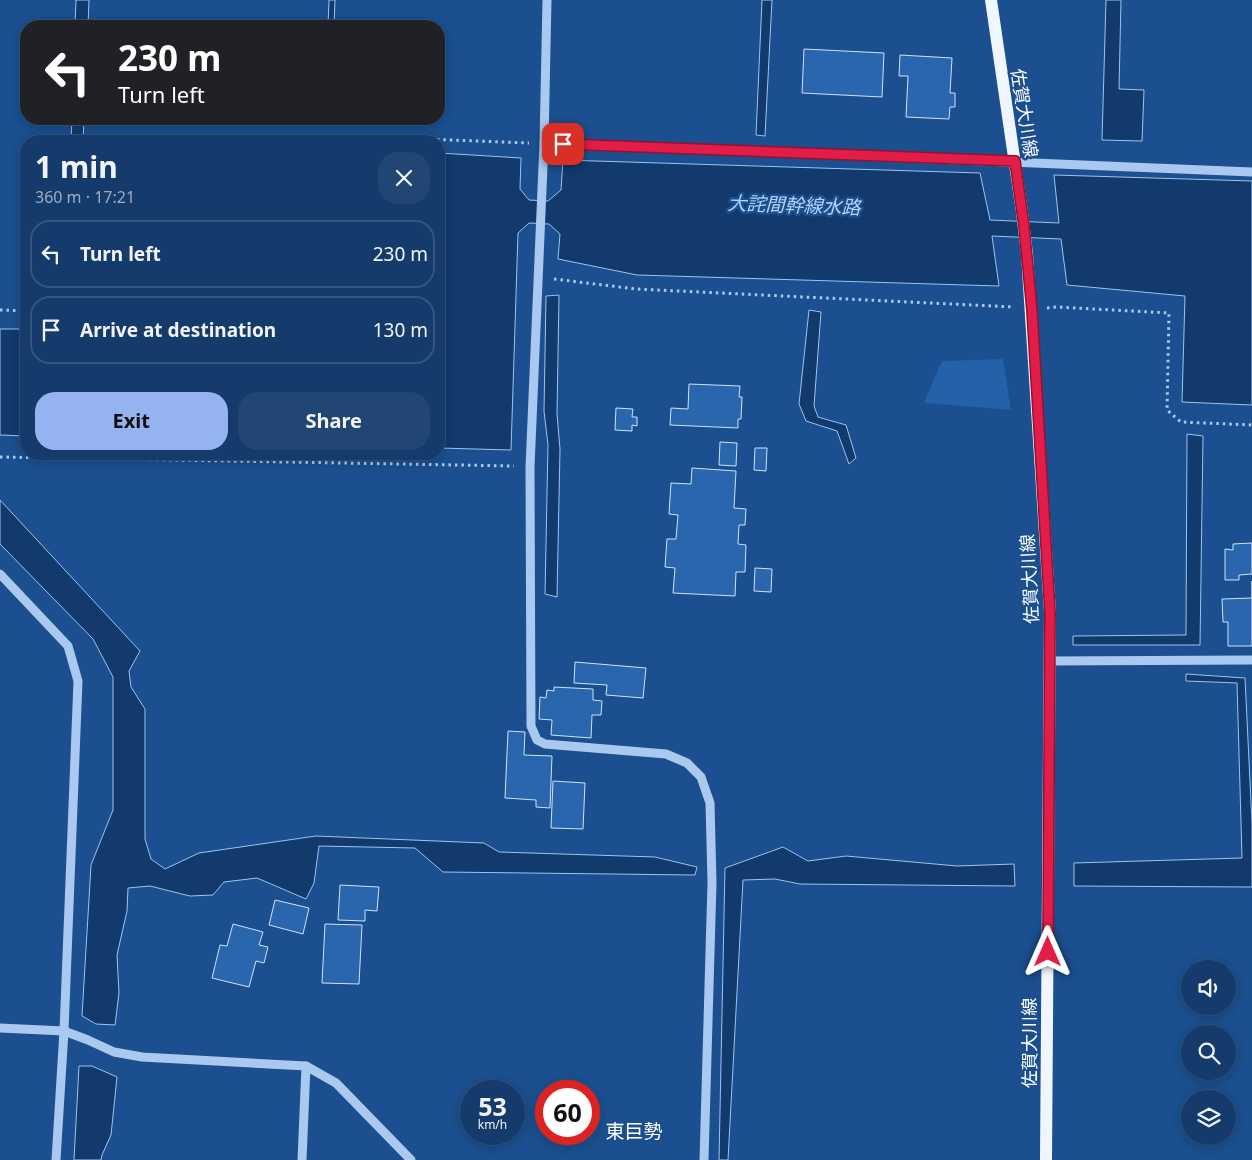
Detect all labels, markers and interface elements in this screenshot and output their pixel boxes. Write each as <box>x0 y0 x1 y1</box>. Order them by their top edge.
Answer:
text: 230 m <box>118 34 221 81</box>
icon: left <box>35 40 100 105</box>
street label: 佐賀大川線 <box>1006 67 1044 159</box>
text: Turn left <box>118 79 205 109</box>
pin <box>542 123 584 165</box>
icon: arrive <box>549 130 577 158</box>
text: 1 min <box>35 146 118 187</box>
button: close <box>378 152 430 204</box>
text: 360 m · 17:21 <box>35 186 135 208</box>
water label: 大詫間幹線水路 <box>727 190 863 220</box>
icon: left <box>37 240 65 268</box>
text: Turn left <box>80 241 161 267</box>
text: 230 m <box>373 241 428 267</box>
icon: arrive <box>37 316 65 344</box>
text: Arrive at destination <box>80 317 276 343</box>
text: 130 m <box>373 317 428 343</box>
button: Exit <box>35 392 228 450</box>
button: Share <box>238 392 430 450</box>
street label: 佐賀大川線 <box>1015 533 1043 625</box>
position arrow <box>1021 925 1073 977</box>
map controls <box>1181 960 1236 1145</box>
button: sound <box>1181 960 1236 1015</box>
street label: 佐賀大川線 <box>1017 998 1041 1088</box>
button: search <box>1181 1025 1236 1080</box>
speed limit sign: 60 <box>535 1080 600 1145</box>
text: 53 <box>478 1089 507 1123</box>
button: layers <box>1181 1090 1236 1145</box>
text: km/h <box>478 1116 507 1133</box>
district label: 東巨勢 <box>605 1118 663 1144</box>

